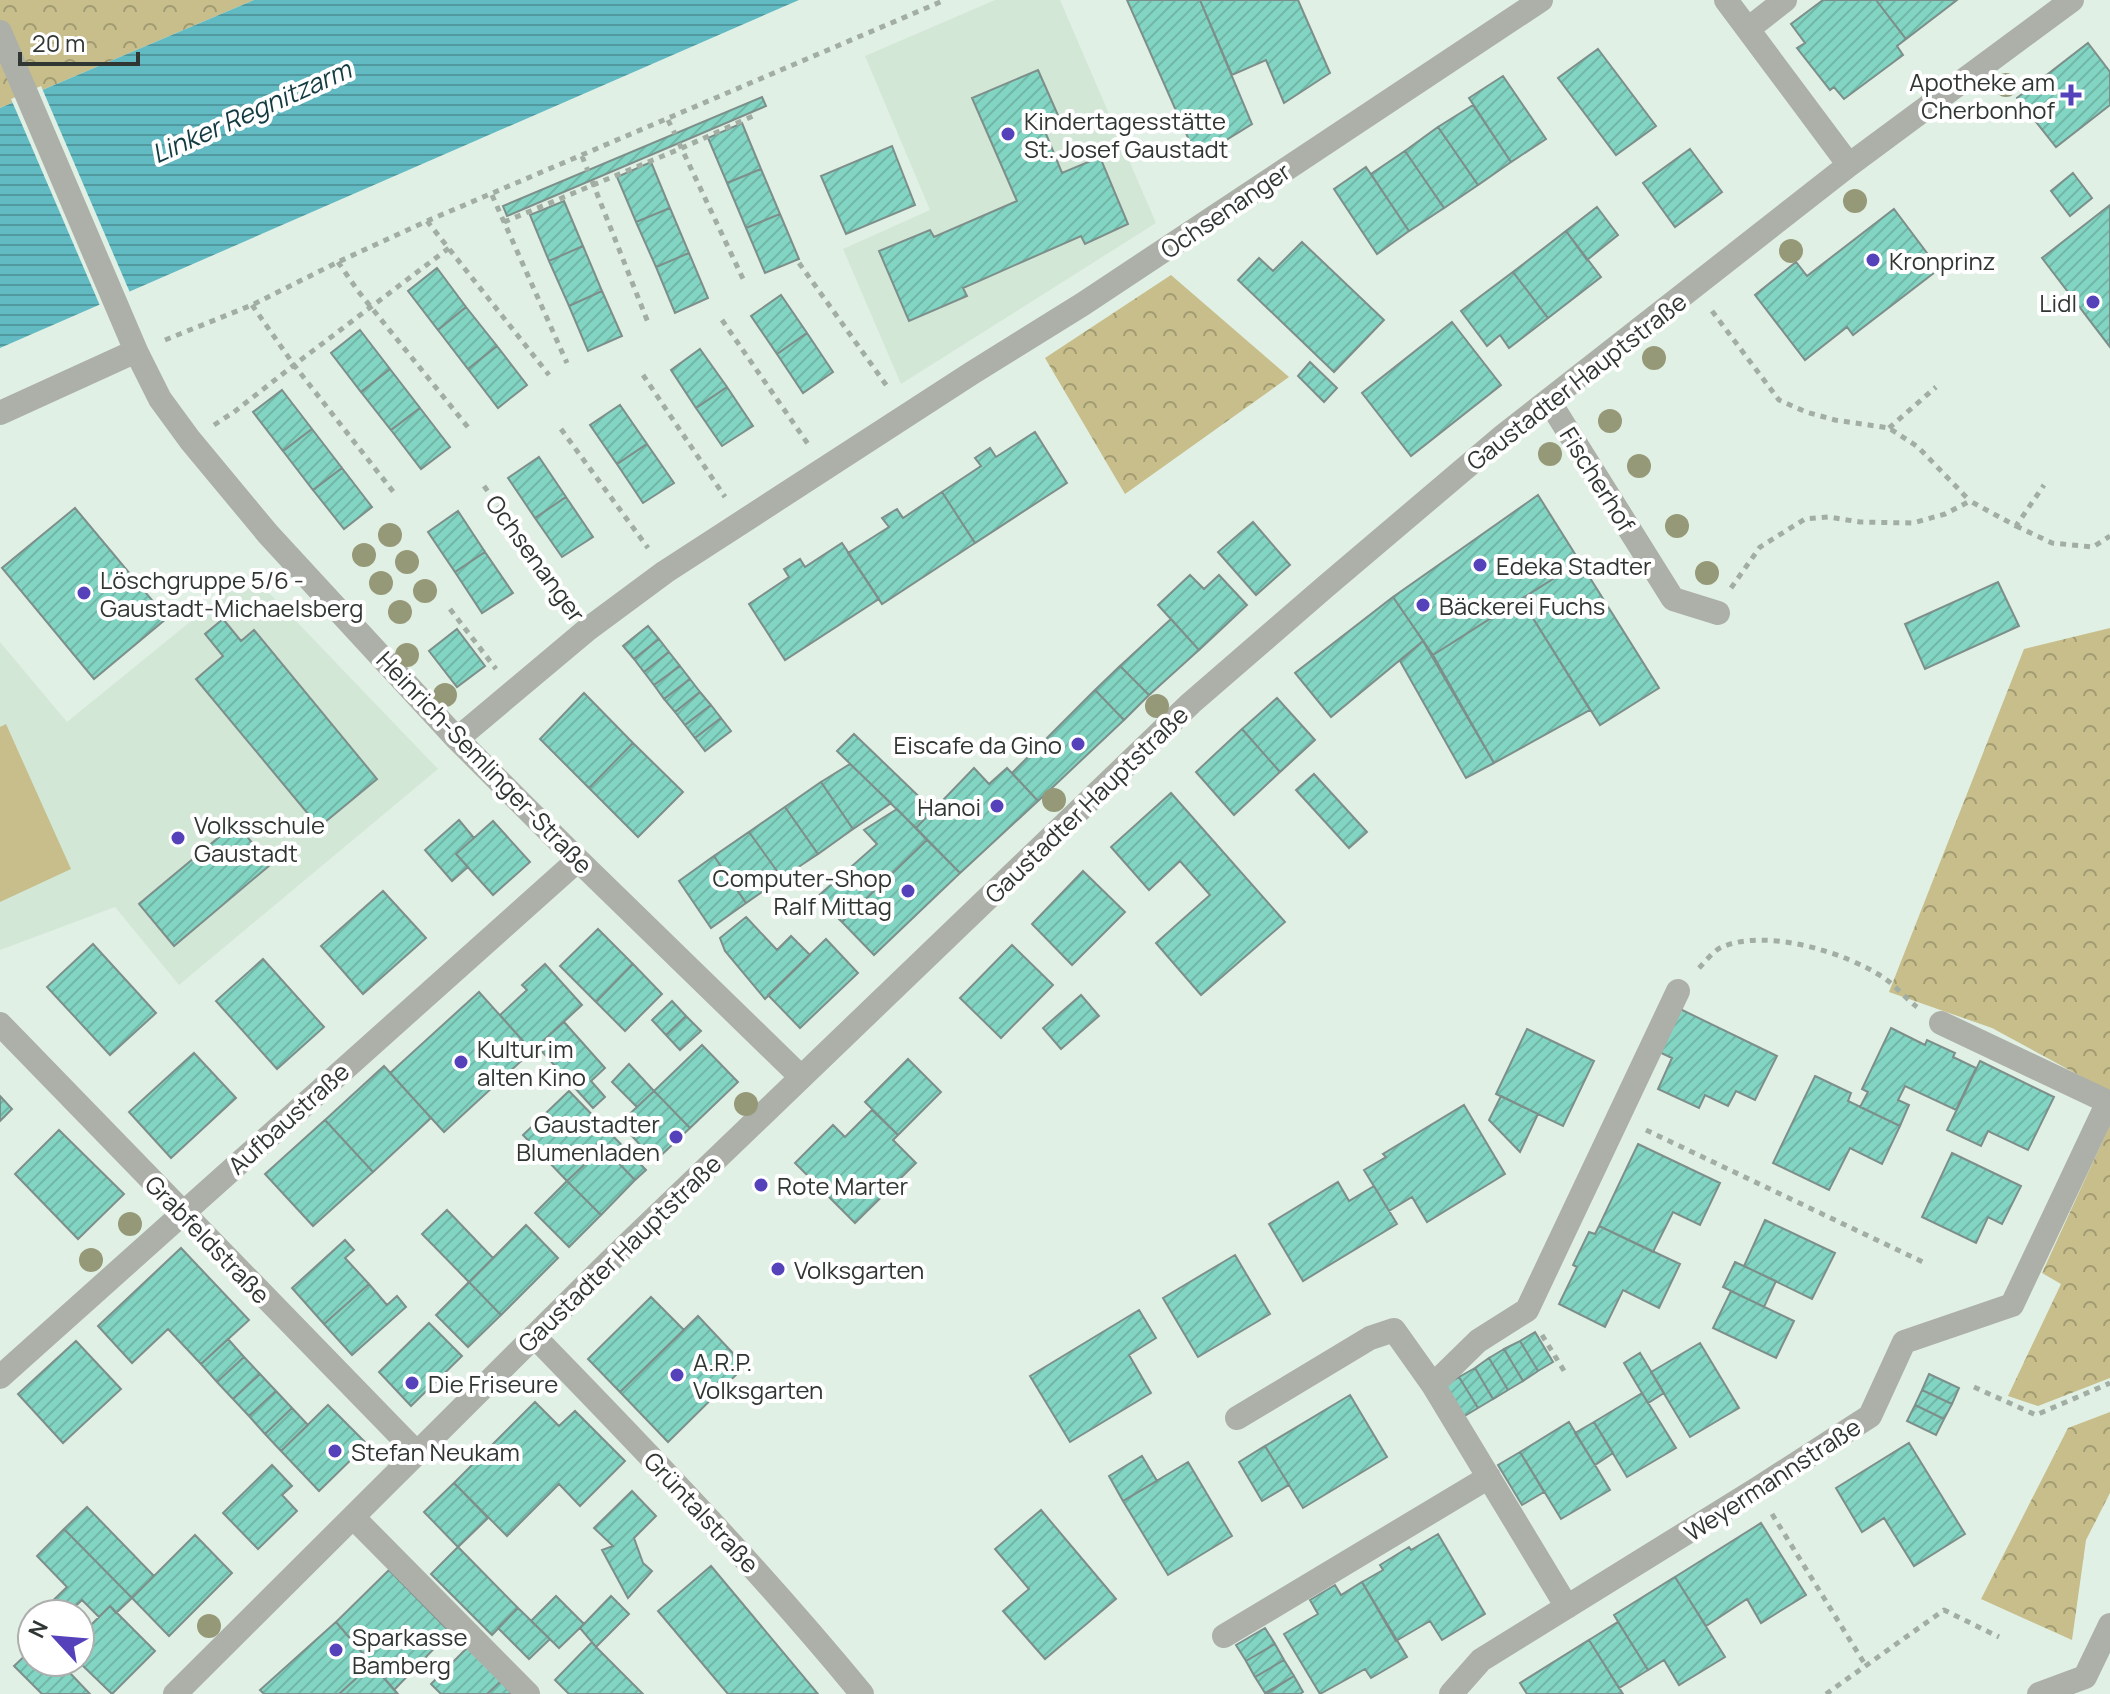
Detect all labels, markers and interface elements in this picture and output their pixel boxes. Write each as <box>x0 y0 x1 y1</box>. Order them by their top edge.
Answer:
scale bar <box>20 16 138 66</box>
text: 20 m <box>32 26 85 59</box>
water label: Linker Regnitzarm <box>145 50 358 171</box>
place label: Apotheke am Cherbonhof <box>1909 65 2055 126</box>
marker: Apotheke am Cherbonhof <box>2062 86 2080 104</box>
place label: Kindertagesstätte St. Josef Gaustadt <box>1024 104 1228 165</box>
marker: Kindertagesstätte St. Josef Gaustadt <box>999 125 1017 143</box>
street label: Ochsenanger <box>1154 154 1297 266</box>
place label: Kronprinz <box>1889 244 1996 277</box>
marker: Kronprinz <box>1864 251 1882 269</box>
street label: Gaustadter Hauptstraße <box>1459 285 1693 477</box>
place label: Lidl <box>2039 286 2077 319</box>
marker: Lidl <box>2084 293 2102 311</box>
street label: Fischerhof <box>1553 420 1643 538</box>
street label: Ochsenanger <box>479 488 594 629</box>
place label: Edeka Stadter <box>1496 549 1652 582</box>
marker: Edeka Stadter <box>1471 556 1489 574</box>
place label: Löschgruppe 5/6 - Gaustadt-Michaelsberg <box>100 563 363 624</box>
marker: Löschgruppe 5/6 - Gaustadt-Michaelsberg <box>75 584 93 602</box>
place label: Bäckerei Fuchs <box>1439 589 1605 622</box>
marker: Bäckerei Fuchs <box>1414 596 1432 614</box>
street label: Heinrich-Semlinger-Straße <box>370 643 600 881</box>
street label: Gaustadter Hauptstraße <box>977 698 1195 910</box>
place label: Eiscafe da Gino <box>893 728 1062 761</box>
marker: Eiscafe da Gino <box>1069 735 1087 753</box>
place label: Hanoi <box>917 790 981 823</box>
marker: Hanoi <box>988 797 1006 815</box>
place label: Volksschule Gaustadt <box>194 808 325 869</box>
marker: Volksschule Gaustadt <box>169 829 187 847</box>
place label: Computer-Shop Ralf Mittag <box>712 861 892 922</box>
marker: Computer-Shop Ralf Mittag <box>899 882 917 900</box>
place label: Kultur im alten Kino <box>477 1032 586 1093</box>
marker: Kultur im alten Kino <box>452 1053 470 1071</box>
street label: Aufbaustraße <box>220 1055 356 1181</box>
place label: Gaustadter Blumenladen <box>516 1107 660 1168</box>
marker: Gaustadter Blumenladen <box>667 1128 685 1146</box>
street label: Gaustadter Hauptstraße <box>510 1147 728 1359</box>
street label: Grabfeldstraße <box>138 1168 278 1310</box>
place label: Rote Marter <box>777 1169 909 1202</box>
marker: Rote Marter <box>752 1176 770 1194</box>
place label: Volksgarten <box>794 1253 924 1286</box>
marker: Volksgarten <box>769 1260 787 1278</box>
place label: A.R.P. Volksgarten <box>693 1345 823 1406</box>
marker: A.R.P. Volksgarten <box>668 1366 686 1384</box>
place label: Die Friseure <box>428 1367 558 1400</box>
marker: Die Friseure <box>403 1374 421 1392</box>
street label: Weyermannstraße <box>1677 1410 1867 1548</box>
place label: Stefan Neukam <box>351 1435 520 1468</box>
marker: Stefan Neukam <box>326 1442 344 1460</box>
street label: Grüntalstraße <box>637 1444 767 1580</box>
north arrow <box>16 1598 96 1678</box>
text: N <box>21 1616 55 1643</box>
place label: Sparkasse Bamberg <box>352 1620 467 1681</box>
marker: Sparkasse Bamberg <box>327 1641 345 1659</box>

